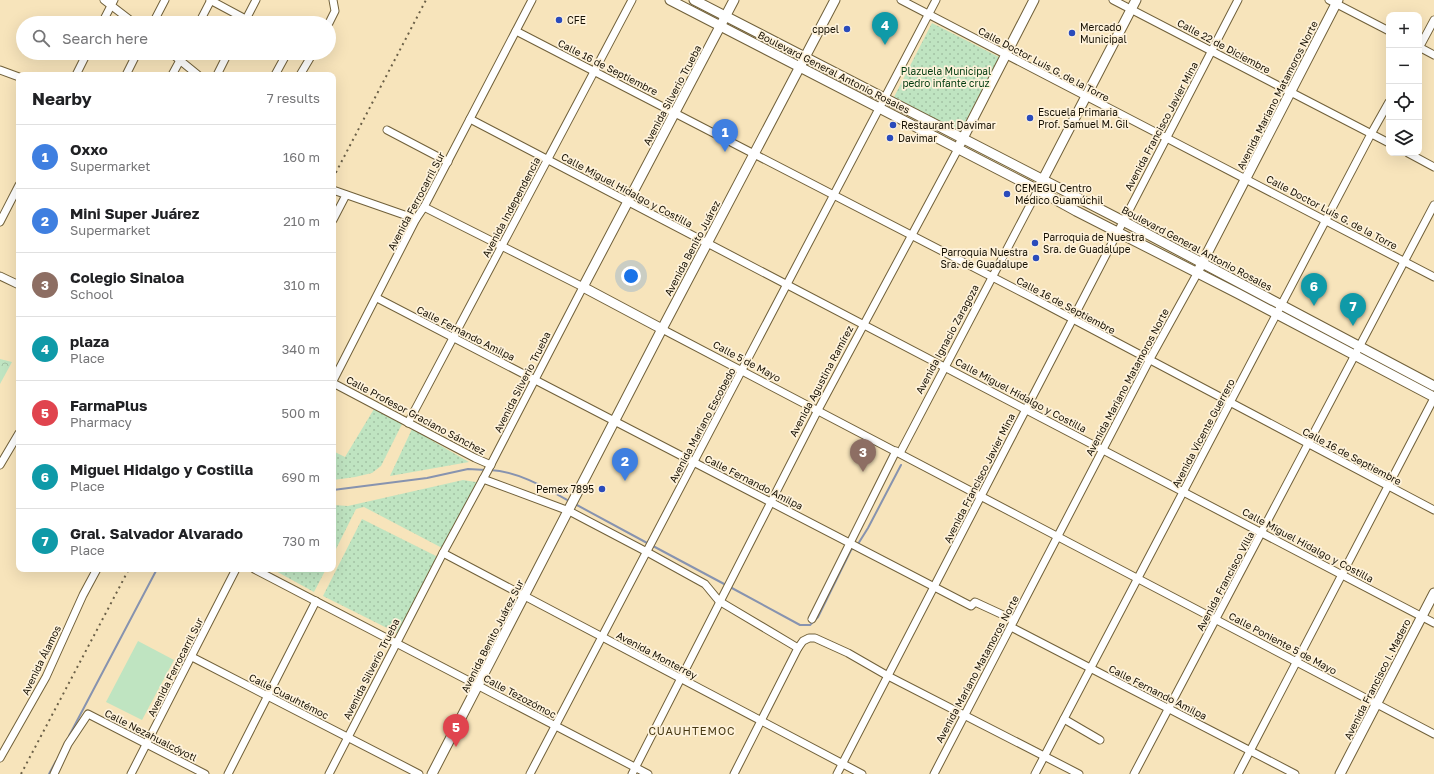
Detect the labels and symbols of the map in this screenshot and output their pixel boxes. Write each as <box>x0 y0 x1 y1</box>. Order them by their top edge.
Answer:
pin: 4 <box>872 12 898 45</box>
place label: CFE <box>567 14 586 26</box>
marker: CFE <box>554 15 564 25</box>
street label: Calle 22 de Diciembre <box>1175 16 1273 76</box>
street label: Avenida Mariano Matamoros Norte <box>1234 18 1320 171</box>
place label: Mercado Municipal <box>1080 21 1127 45</box>
place label: cppel <box>812 23 839 35</box>
marker: cppel <box>842 24 852 34</box>
street label: Calle Doctor Luis G. de la Torre <box>976 24 1112 104</box>
street label: Boulevard General Antonio Rosales <box>756 28 912 116</box>
marker: Mercado Municipal <box>1067 28 1077 38</box>
street label: Calle 16 de Septiembre <box>556 37 660 97</box>
street label: Avenida Silverio Trueba <box>640 43 704 147</box>
street label: Avenida Francisco Javier Mina <box>1122 60 1200 192</box>
park label: Plazuela Municipal pedro infante cruz <box>901 65 991 89</box>
place label: Escuela Primaria Prof. Samuel M. Gil <box>1038 106 1128 130</box>
marker: Escuela Primaria Prof. Samuel M. Gil <box>1025 113 1035 123</box>
pin: 1 <box>712 119 738 152</box>
place label: Restaurant Davimar <box>901 119 996 131</box>
marker: Restaurant Davimar <box>888 120 898 130</box>
place label: Davimar <box>898 132 937 144</box>
marker: Davimar <box>885 133 895 143</box>
street label: Avenida Ferrocarril Sur <box>385 150 447 252</box>
street label: Calle Miguel Hidalgo y Costilla <box>559 150 695 230</box>
street label: Avenida Independencia <box>479 155 543 259</box>
street label: Calle Doctor Luis G. de la Torre <box>1264 172 1400 252</box>
place label: CEMEGU Centro Médico Guamúchil <box>1015 182 1103 206</box>
marker: CEMEGU Centro Médico Guamúchil <box>1002 189 1012 199</box>
street label: Avenida Benito Juárez <box>662 198 722 298</box>
street label: Boulevard General Antonio Rosales <box>1120 203 1274 293</box>
place label: Parroquia de Nuestra Sra. de Guadalupe <box>1043 231 1144 255</box>
marker: Parroquia de Nuestra Sra. de Guadalupe <box>1030 238 1040 248</box>
place label: Parroquia Nuestra Sra. de Guadalupe <box>940 246 1028 270</box>
marker: Parroquia Nuestra Sra. de Guadalupe <box>1031 253 1041 263</box>
your location <box>621 266 641 286</box>
pin: 6 <box>1301 273 1327 306</box>
street label: Calle 16 de Septiembre <box>1014 274 1118 336</box>
street label: Avenida Ignacio Zaragoza <box>913 282 981 396</box>
pin: 7 <box>1340 293 1366 326</box>
street label: Calle Fernando Amilpa <box>415 303 517 363</box>
street label: Avenida Mariano Matamoros Norte <box>1083 306 1171 458</box>
street label: Avenida Agustina Ramírez <box>787 323 855 439</box>
street label: Avenida Silverio Trueba <box>491 330 553 434</box>
street label: Calle 5 de Mayo <box>711 338 783 384</box>
street label: Calle Miguel Hidalgo y Costilla <box>953 355 1089 435</box>
street label: Avenida Mariano Escobedo <box>667 365 737 485</box>
street label: Calle Profesor Graciano Sánchez <box>344 373 488 457</box>
street label: Avenida Vicente Guerrero <box>1169 376 1237 490</box>
street label: Avenida Francisco Javier Mina <box>941 411 1017 545</box>
street label: Calle 16 de Septiembre <box>1300 425 1404 487</box>
pin: 3 <box>850 439 876 472</box>
pin: 2 <box>612 448 638 481</box>
street label: Calle Fernando Amilpa <box>703 452 805 512</box>
place label: Pemex 7895 <box>536 483 594 495</box>
marker: Pemex 7895 <box>597 484 607 494</box>
street label: Calle Miguel Hidalgo y Costilla <box>1240 505 1376 585</box>
street label: Avenida Francisco Villa <box>1194 529 1256 633</box>
street label: Avenida Benito Juárez Sur <box>458 577 526 694</box>
street label: Avenida Mariano Matamoros Norte <box>933 593 1021 745</box>
street label: Calle Poniente 5 de Mayo <box>1227 609 1339 677</box>
street label: Avenida Ferrocarril Sur <box>145 615 205 718</box>
street label: Avenida Silverio Trueba <box>340 617 402 721</box>
street label: Avenida Francisco I. Madero <box>1341 617 1413 741</box>
street label: Avenida Álamos <box>19 623 63 697</box>
street label: Avenida Monterrey <box>615 629 700 682</box>
street label: Calle Fernando Amilpa <box>1107 662 1209 722</box>
street label: Calle Cuauhtémoc <box>247 671 331 722</box>
street label: Calle Tezozómoc <box>482 672 559 720</box>
street label: Calle Nezahualcóyotl <box>103 707 199 763</box>
pin: 5 <box>443 714 469 747</box>
district label: CUAUHTEMOC <box>648 724 736 737</box>

